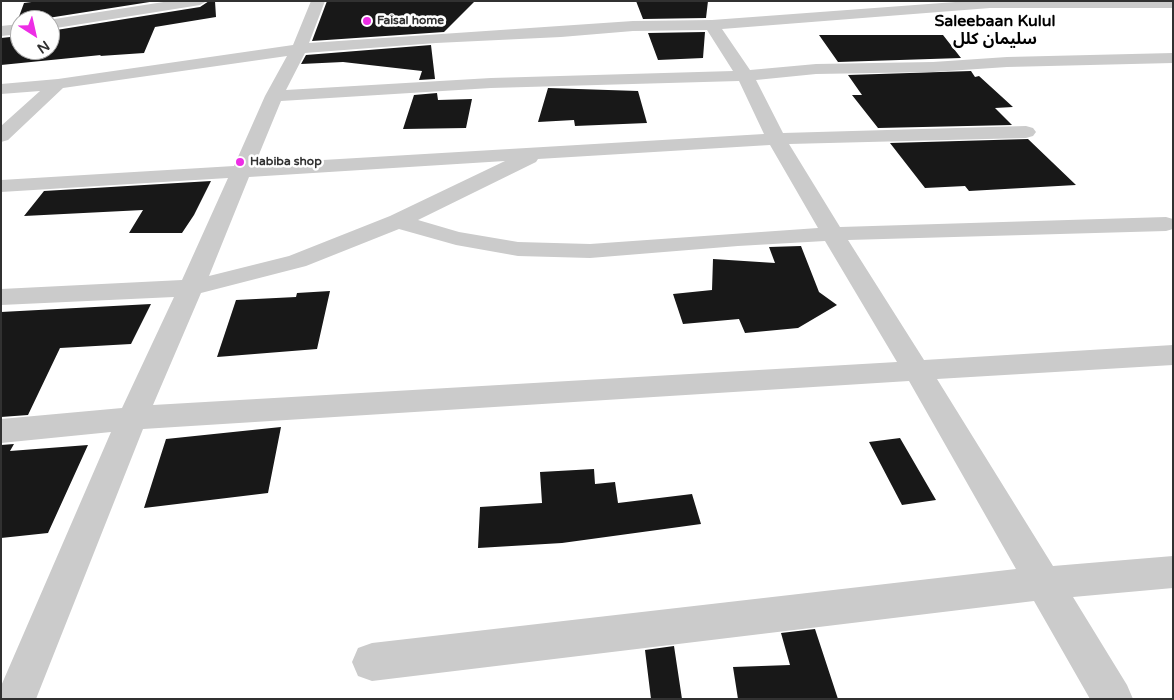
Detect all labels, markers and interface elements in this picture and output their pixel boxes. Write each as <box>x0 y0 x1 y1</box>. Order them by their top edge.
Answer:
north arrow <box>10 10 60 60</box>
district label: Saleebaan Kulul سليمان كلل <box>934 12 1056 50</box>
place label: Faisal home <box>377 14 444 28</box>
marker: Faisal home <box>361 15 373 27</box>
text: N <box>34 37 53 57</box>
place label: Habiba shop <box>250 155 322 169</box>
marker: Habiba shop <box>234 156 246 168</box>

